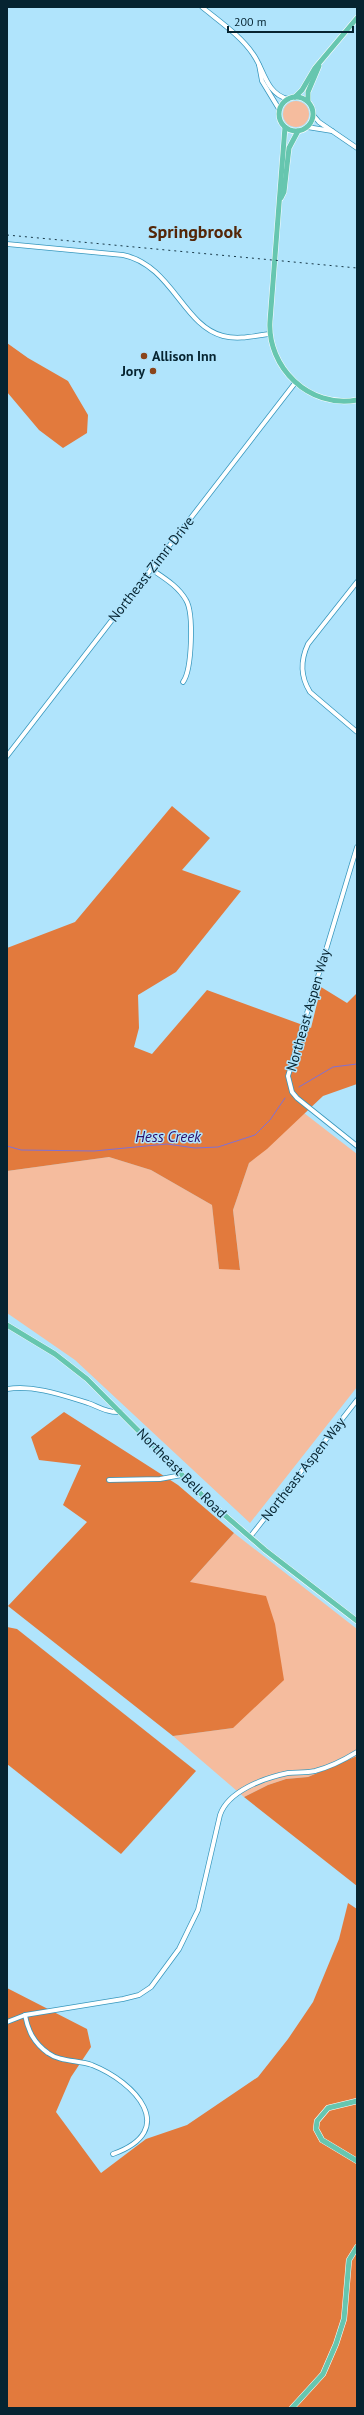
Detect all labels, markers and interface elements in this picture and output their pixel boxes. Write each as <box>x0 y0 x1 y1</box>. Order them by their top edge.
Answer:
scale bar <box>228 8 353 34</box>
text: 200 m <box>234 14 267 29</box>
district label: Springbrook <box>148 220 242 243</box>
place label: Allison Inn <box>152 347 216 365</box>
marker: Allison Inn <box>139 351 149 361</box>
place label: Jory <box>120 362 145 380</box>
marker: Jory <box>148 366 158 376</box>
street label: Northeast Zimri Drive <box>104 513 198 625</box>
street label: Northeast Aspen Way <box>282 946 334 1073</box>
water label: Hess Creek <box>135 1127 202 1146</box>
street label: Northeast Aspen Way <box>257 1413 349 1525</box>
street label: Northeast Bell Road <box>133 1424 231 1522</box>

